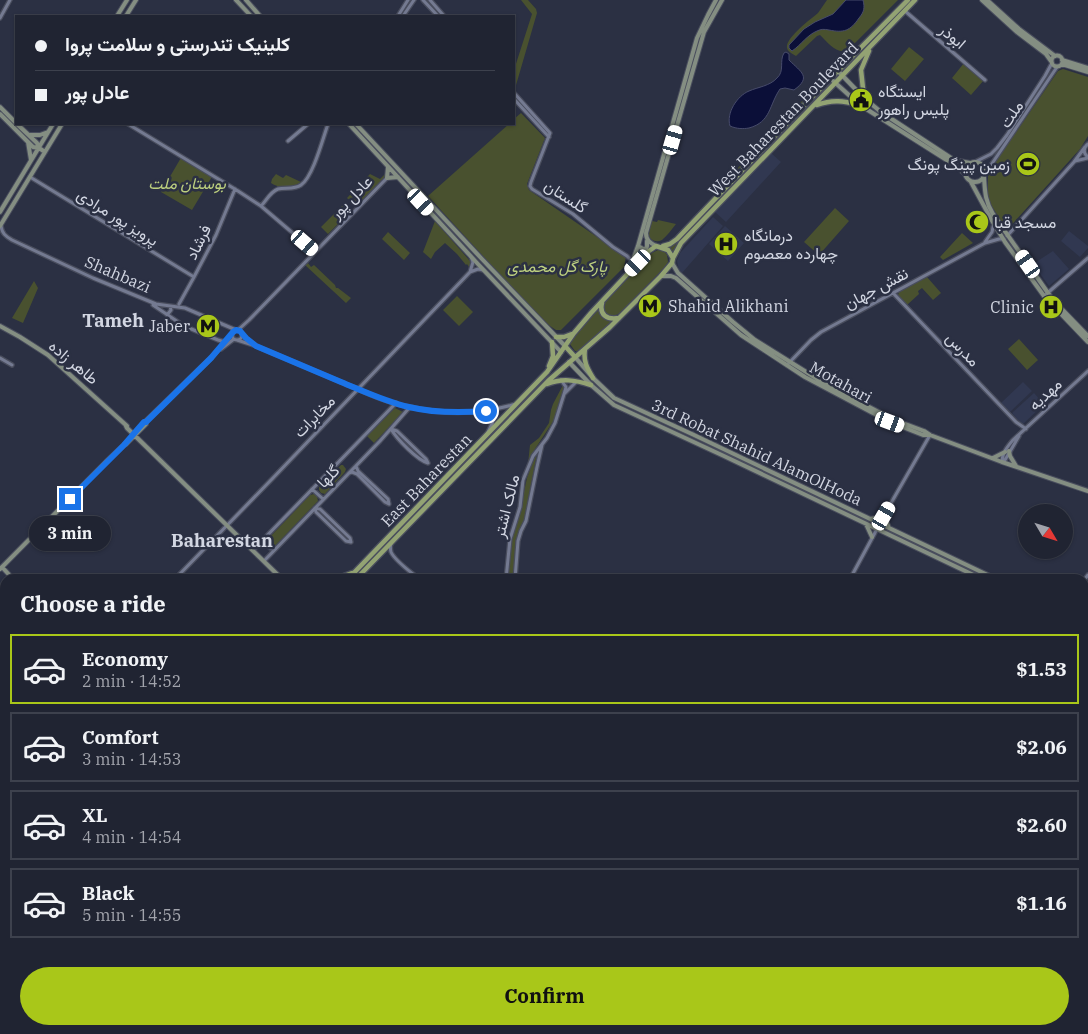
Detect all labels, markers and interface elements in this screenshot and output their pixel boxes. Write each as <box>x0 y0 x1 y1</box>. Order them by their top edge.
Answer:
street label: ابوذر <box>934 18 970 54</box>
text: کلینیک تندرستی و سلامت پروا <box>65 32 290 56</box>
street label: West Baharestan Boulevard <box>704 37 862 200</box>
text: عادل پور <box>65 80 129 104</box>
place label: ایستگاه پلیس راهور <box>877 81 949 121</box>
public building icon: ایستگاه پلیس راهور <box>848 87 874 113</box>
street label: ملت <box>995 97 1027 131</box>
car <box>661 124 684 156</box>
sports icon: زمین پینگ پونگ <box>1015 151 1041 177</box>
place label: زمین پینگ پونگ <box>908 154 1010 176</box>
street label: عادل پور <box>325 171 378 225</box>
park label: بوستان ملت <box>148 173 227 194</box>
street label: گلستان <box>541 175 591 217</box>
street label: پرویز پور مرادی <box>72 184 162 252</box>
car <box>405 186 436 218</box>
mosque icon: مسجد قبا <box>964 209 990 235</box>
place label: مسجد قبا <box>994 212 1056 232</box>
street label: فرشاد <box>181 221 216 263</box>
place label: درمانگاه چهارده معصوم <box>744 225 838 265</box>
car <box>288 227 321 259</box>
hospital icon: درمانگاه چهارده معصوم <box>713 231 739 257</box>
car <box>622 247 653 279</box>
car <box>1013 247 1042 281</box>
street label: Shahbazi <box>82 251 154 297</box>
park label: پارک گل محمدی <box>507 256 608 278</box>
street label: نقش جهان <box>841 263 912 314</box>
metro station icon: Shahid Alikhani <box>637 293 663 319</box>
hospital icon: Clinic <box>1038 294 1064 320</box>
place label: Shahid Alikhani <box>668 296 789 316</box>
place label: Clinic <box>990 297 1034 317</box>
district label: Tameh <box>82 309 144 332</box>
metro station icon: Jaber <box>195 313 221 339</box>
place label: Jaber <box>149 316 190 336</box>
street label: مدرس <box>941 328 984 371</box>
street label: طاهر زاده <box>44 335 103 389</box>
street label: Motahari <box>806 357 876 407</box>
street label: مهدیه <box>1024 374 1067 415</box>
street label: مخابرات <box>289 391 340 442</box>
street label: 3rd Robat Shahid AlamOlHoda <box>649 394 866 510</box>
route start <box>475 400 497 422</box>
car <box>873 410 906 434</box>
street label: East Baharestan <box>376 429 476 531</box>
street label: گلها <box>312 460 344 492</box>
street label: مالک اشتر <box>488 472 524 541</box>
route end <box>59 488 81 510</box>
car <box>870 499 897 533</box>
north arrow <box>1018 504 1072 559</box>
map controls <box>1018 504 1073 559</box>
callout: 3 min <box>29 516 111 552</box>
text: 3 min <box>48 523 92 543</box>
district label: Baharestan <box>171 529 273 552</box>
text: Choose a ride <box>20 589 166 618</box>
icon: car <box>22 647 67 692</box>
text: Economy <box>82 647 168 671</box>
text: $1.53 <box>1016 657 1067 681</box>
text: 2 min · 14:52 <box>82 671 181 691</box>
icon: car <box>22 725 67 770</box>
text: Comfort <box>82 725 159 749</box>
text: $2.06 <box>1016 735 1067 759</box>
text: 3 min · 14:53 <box>82 749 181 769</box>
icon: car <box>22 803 67 848</box>
text: XL <box>82 803 108 827</box>
text: $2.60 <box>1016 813 1067 837</box>
text: 4 min · 14:54 <box>82 827 181 847</box>
icon: car <box>22 881 67 926</box>
text: Black <box>82 881 134 905</box>
text: $1.16 <box>1016 891 1067 915</box>
text: 5 min · 14:55 <box>82 905 181 925</box>
button: Confirm <box>20 967 1069 1025</box>

